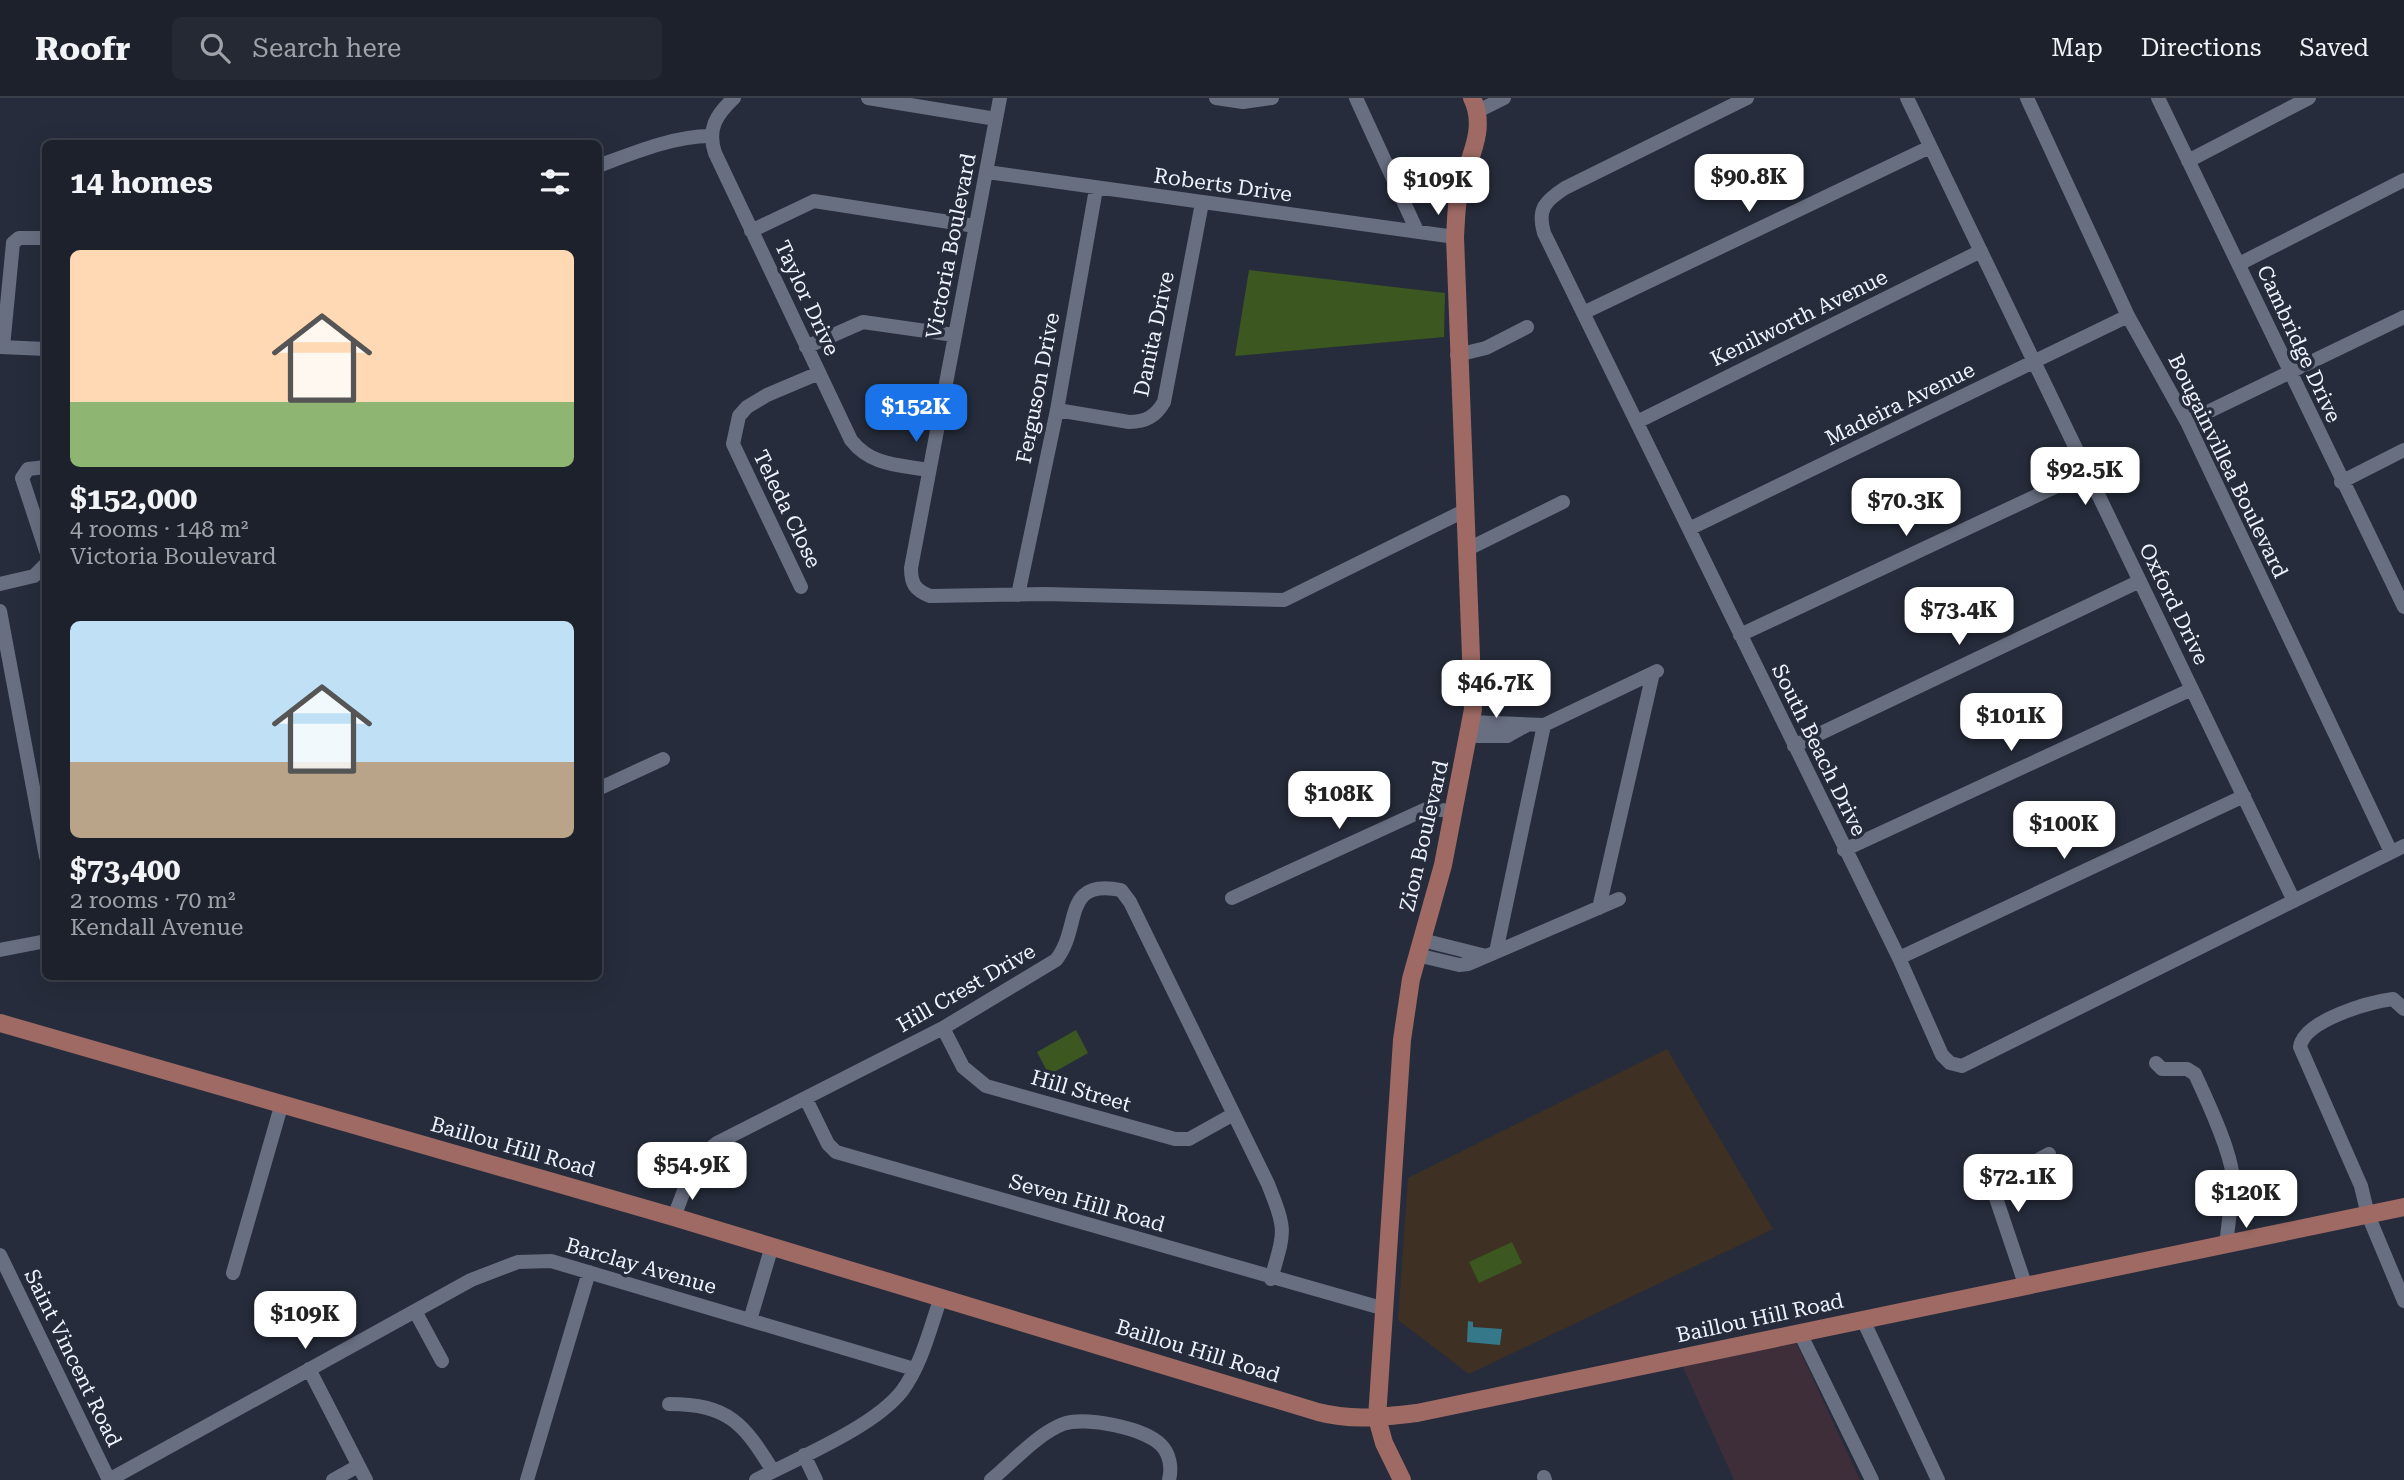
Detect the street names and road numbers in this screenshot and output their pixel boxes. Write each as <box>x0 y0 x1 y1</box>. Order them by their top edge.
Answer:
street label: Victoria Boulevard <box>921 151 981 341</box>
street label: Roberts Drive <box>1152 163 1294 207</box>
street label: Taylor Drive <box>770 237 844 359</box>
street label: Cambridge Drive <box>2252 262 2346 426</box>
street label: Kenilworth Avenue <box>1707 265 1891 371</box>
street label: Danita Drive <box>1129 269 1179 399</box>
street label: Ferguson Drive <box>1012 311 1064 465</box>
street label: Bougainvillea Boulevard <box>2163 350 2293 582</box>
street label: Madeira Avenue <box>1821 357 1979 451</box>
street label: Teleda Close <box>748 446 826 572</box>
street label: Oxford Drive <box>2134 540 2214 668</box>
street label: South Beach Drive <box>1767 660 1871 840</box>
street label: Zion Boulevard <box>1395 758 1453 914</box>
street label: Hill Crest Drive <box>893 939 1039 1037</box>
street label: Hill Street <box>1028 1065 1134 1117</box>
street label: Baillou Hill Road <box>428 1112 599 1182</box>
street label: Seven Hill Road <box>1006 1169 1168 1237</box>
street label: Barclay Avenue <box>563 1233 719 1299</box>
street label: Saint Vincent Road <box>20 1265 127 1451</box>
street label: Baillou Hill Road <box>1674 1288 1846 1347</box>
street label: Baillou Hill Road <box>1113 1315 1283 1388</box>

